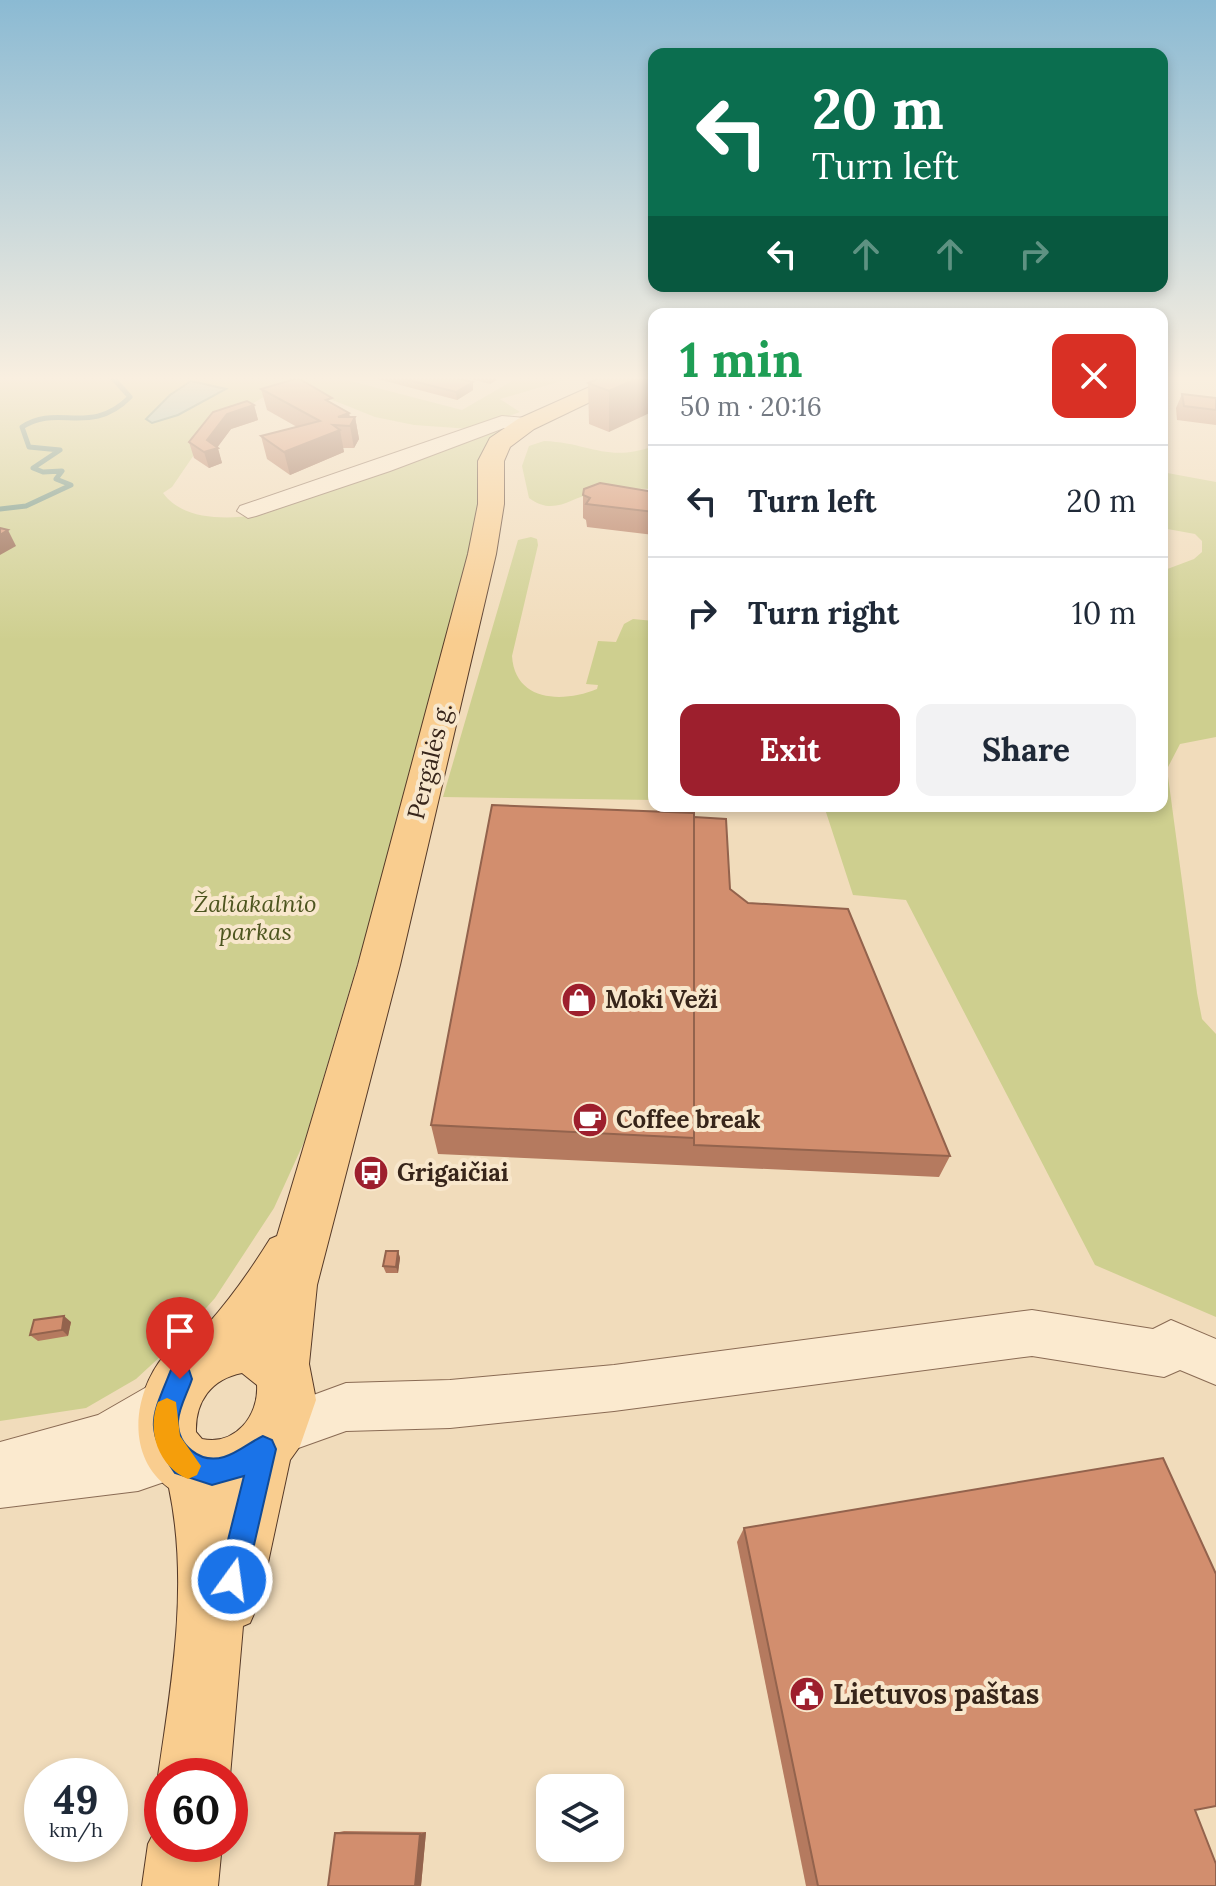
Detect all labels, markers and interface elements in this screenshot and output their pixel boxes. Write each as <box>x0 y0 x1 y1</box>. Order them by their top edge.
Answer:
text: 20 m <box>812 73 944 144</box>
icon: left <box>680 80 784 184</box>
text: Turn left <box>812 143 959 189</box>
icon: left <box>760 232 804 276</box>
icon: ahead <box>844 232 888 276</box>
icon: ahead <box>928 232 972 276</box>
icon: right <box>1012 232 1056 276</box>
text: 1 min <box>680 329 803 390</box>
button: close <box>1052 334 1136 418</box>
text: 50 m · 20:16 <box>680 390 822 423</box>
icon: left <box>680 479 724 523</box>
text: Turn left <box>748 482 876 520</box>
text: 20 m <box>1067 482 1136 520</box>
icon: right <box>680 591 724 635</box>
text: Turn right <box>748 594 899 632</box>
text: 10 m <box>1072 594 1136 632</box>
street label: Pergalės g. <box>400 699 459 823</box>
button: Exit <box>680 704 900 796</box>
button: Share <box>916 704 1136 796</box>
park label: Žaliakalnio parkas <box>193 888 317 947</box>
shop icon: Moki Veži <box>560 981 598 1019</box>
place label: Moki Veži <box>605 984 718 1015</box>
cafe icon: Coffee break <box>571 1101 609 1139</box>
place label: Coffee break <box>616 1104 761 1135</box>
bus stop icon: Grigaičiai <box>352 1154 390 1192</box>
place label: Grigaičiai <box>397 1157 509 1188</box>
pin <box>146 1297 214 1379</box>
icon: arrive <box>158 1309 202 1353</box>
position arrow <box>190 1538 274 1622</box>
public building icon: Lietuvos paštas <box>788 1675 826 1713</box>
place label: Lietuvos paštas <box>833 1676 1039 1712</box>
speed limit sign: 60 <box>144 1758 248 1862</box>
text: 49 <box>54 1774 98 1825</box>
map controls <box>536 1774 624 1862</box>
button: layers <box>536 1774 624 1862</box>
text: km/h <box>49 1817 103 1842</box>

